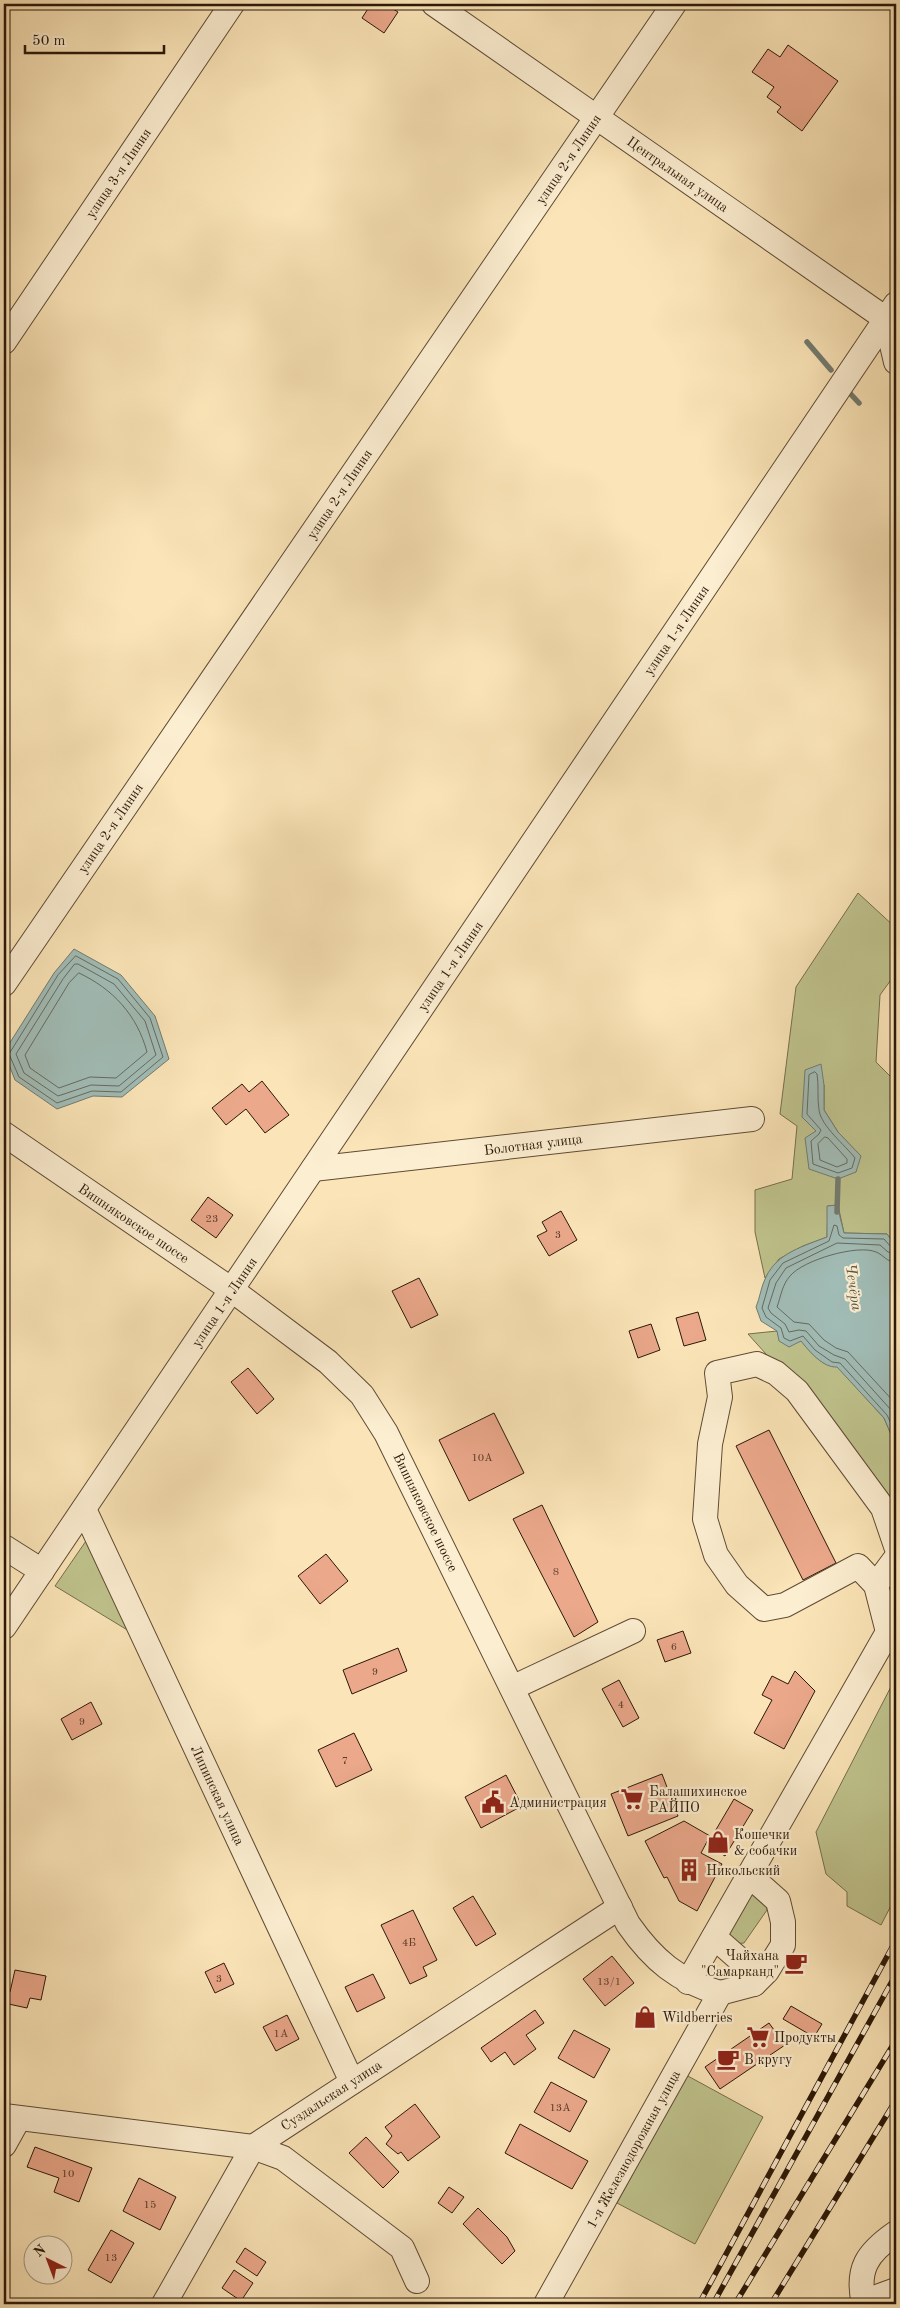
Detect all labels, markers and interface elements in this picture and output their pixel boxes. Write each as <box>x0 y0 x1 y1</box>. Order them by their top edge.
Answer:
scale bar <box>25 22 164 54</box>
text: 50 m <box>32 34 66 49</box>
street label: улица 2-я Линия <box>534 112 604 207</box>
street label: улица 3-я Линия <box>84 126 154 221</box>
street label: Центральная улица <box>624 135 731 215</box>
street label: улица 2-я Линия <box>305 447 375 542</box>
street label: улица 1-я Линия <box>642 583 712 678</box>
street label: улица 2-я Линия <box>76 781 146 876</box>
street label: улица 1-я Линия <box>416 919 486 1014</box>
street label: Болотная улица <box>483 1132 583 1158</box>
street label: Вишняковское шоссе <box>76 1182 191 1266</box>
house number: 23 <box>206 1214 218 1225</box>
house number: 3 <box>555 1230 561 1241</box>
street label: улица 1-я Линия <box>190 1255 260 1350</box>
water label: Чечёра <box>842 1263 863 1312</box>
street label: Вишняковское шоссе <box>390 1451 460 1574</box>
house number: 10А <box>471 1453 493 1464</box>
house number: 8 <box>553 1567 559 1578</box>
house number: 6 <box>671 1642 677 1653</box>
house number: 9 <box>372 1667 378 1678</box>
house number: 4 <box>618 1700 624 1711</box>
house number: 9 <box>79 1717 85 1728</box>
street label: Липинская улица <box>188 1743 246 1848</box>
house number: 7 <box>342 1756 348 1767</box>
place label: Балашихинское РАЙПО <box>649 1785 747 1815</box>
supermarket icon: Балашихинское РАЙПО <box>619 1786 645 1812</box>
public building icon: Администрация <box>480 1789 506 1815</box>
place label: Администрация <box>509 1796 607 1810</box>
place label: Кошечки & собачки <box>734 1828 797 1858</box>
shop icon: Кошечки & собачки <box>705 1829 731 1855</box>
building icon: Никольский <box>676 1857 702 1883</box>
place label: Никольский <box>706 1864 780 1878</box>
house number: 4Б <box>402 1938 416 1949</box>
place label: Чайхана "Самарканд" <box>701 1949 779 1979</box>
cafe icon: Чайхана "Самарканд" <box>783 1950 809 1976</box>
house number: 3 <box>216 1974 222 1985</box>
house number: 13/1 <box>597 1977 621 1988</box>
shop icon: Wildberries <box>632 2004 658 2030</box>
place label: Wildberries <box>662 2011 733 2025</box>
supermarket icon: Продукты <box>745 2024 771 2050</box>
house number: 1А <box>274 2029 289 2040</box>
place label: Продукты <box>774 2031 836 2045</box>
cafe icon: В кругу <box>715 2046 741 2072</box>
place label: В кругу <box>744 2053 793 2067</box>
street label: Суздальская улица <box>279 2058 385 2134</box>
street label: 1-я Железнодорожная улица <box>584 2068 683 2231</box>
house number: 13А <box>549 2103 571 2114</box>
house number: 10 <box>62 2169 74 2180</box>
house number: 15 <box>144 2200 156 2211</box>
north arrow <box>22 2236 72 2286</box>
text: N <box>31 2242 49 2260</box>
house number: 13 <box>105 2253 117 2264</box>

